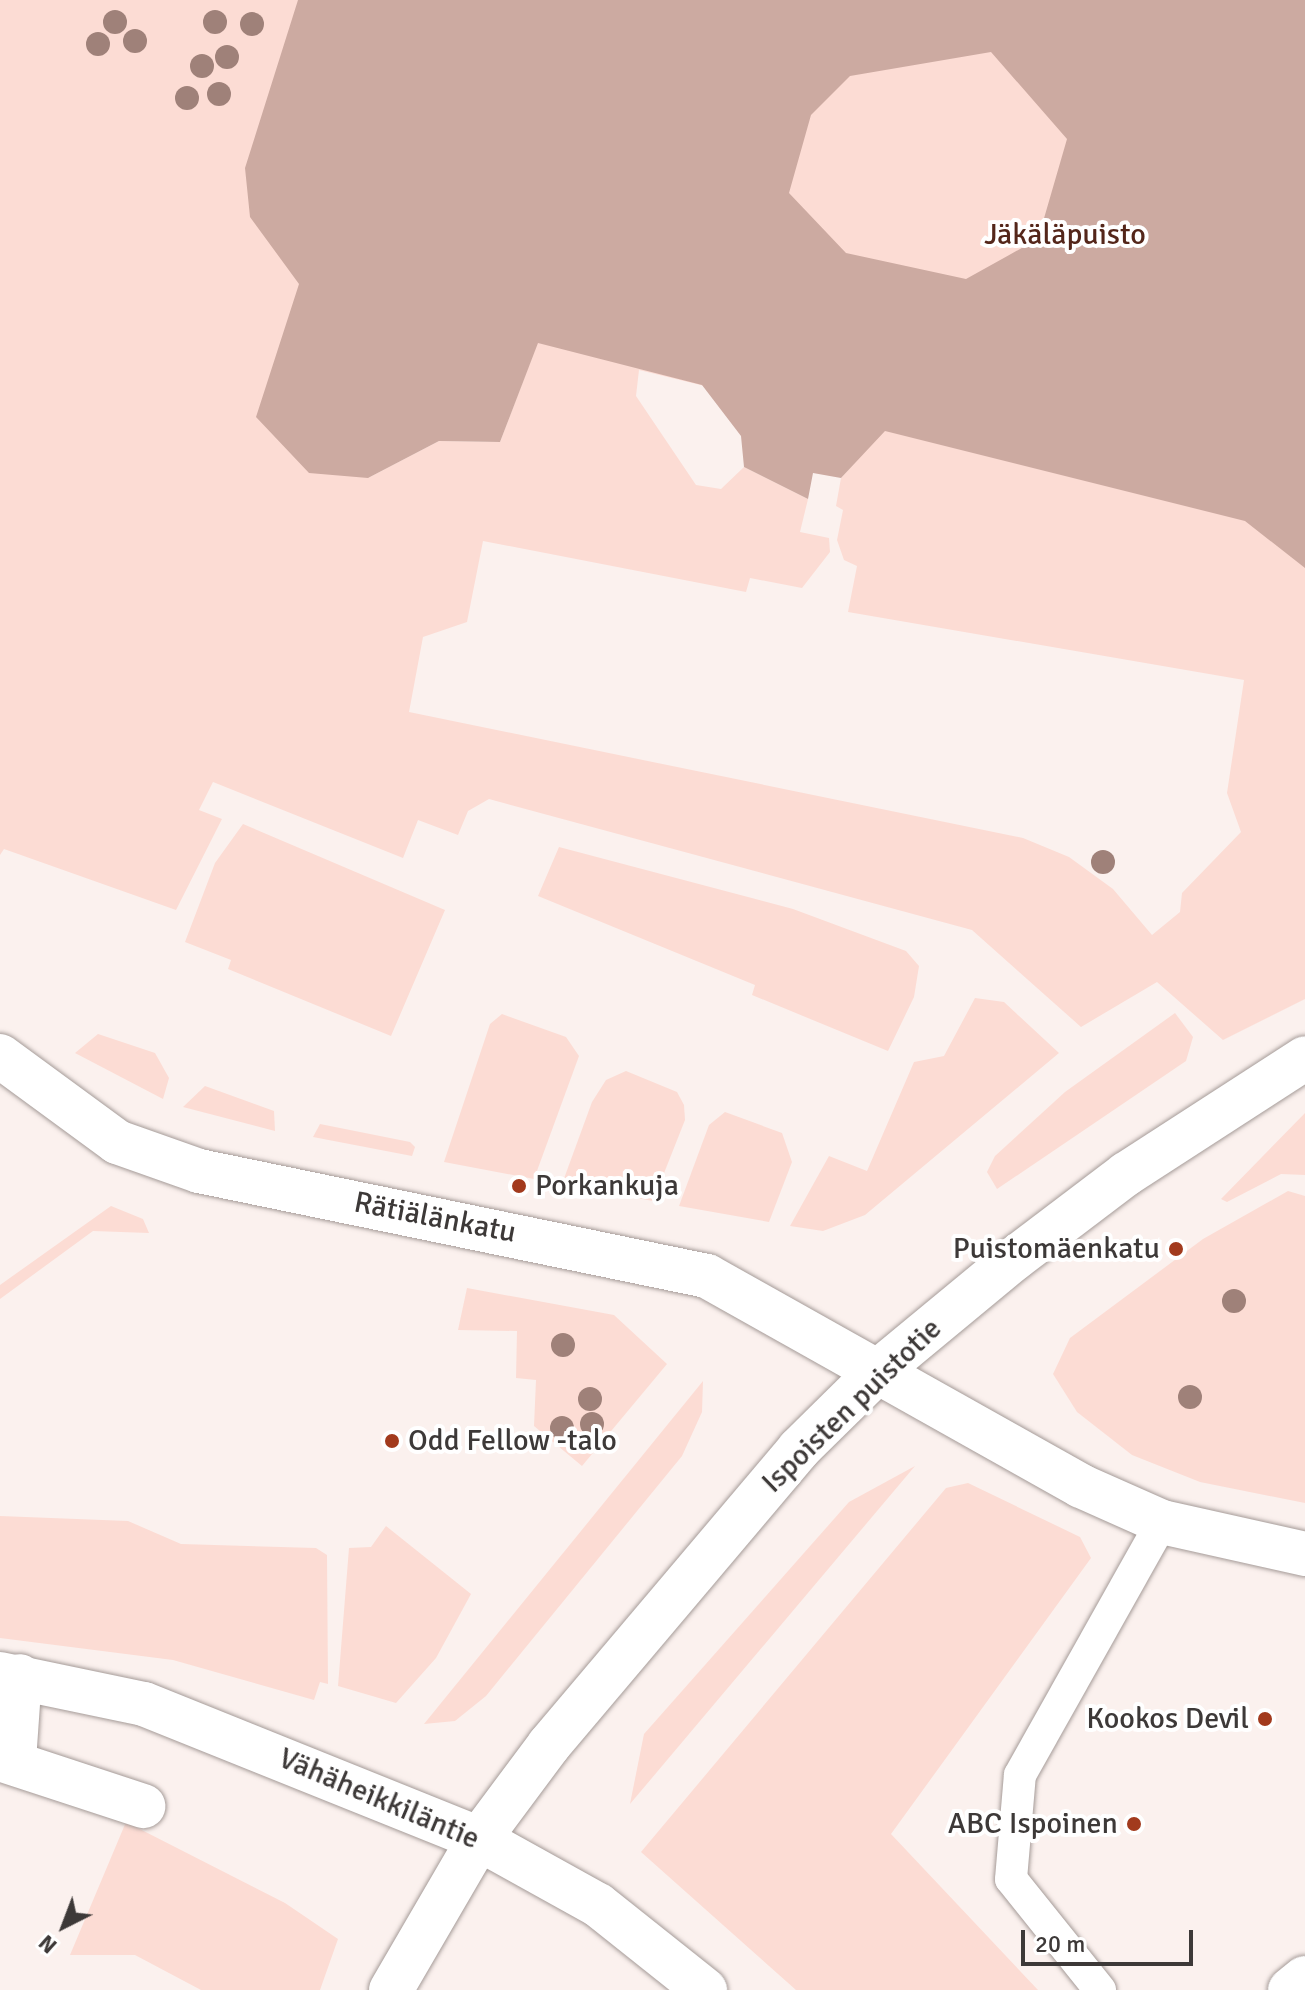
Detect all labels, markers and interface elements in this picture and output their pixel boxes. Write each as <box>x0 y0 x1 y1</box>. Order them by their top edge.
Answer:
park label: Jäkäläpuisto <box>984 217 1146 253</box>
place label: Porkankuja <box>535 1168 679 1204</box>
marker: Porkankuja <box>510 1177 528 1195</box>
street label: Rätiälänkatu <box>351 1185 519 1251</box>
place label: Puistomäenkatu <box>953 1231 1160 1267</box>
marker: Puistomäenkatu <box>1167 1240 1185 1258</box>
street label: Ispoisten puistotie <box>755 1311 949 1501</box>
place label: Odd Fellow -talo <box>408 1423 617 1459</box>
marker: Odd Fellow -talo <box>383 1432 401 1450</box>
place label: Kookos Devil <box>1086 1701 1249 1737</box>
marker: Kookos Devil <box>1256 1710 1274 1728</box>
street label: Vähäheikkiläntie <box>273 1740 485 1858</box>
place label: ABC Ispoinen <box>948 1806 1118 1842</box>
marker: ABC Ispoinen <box>1125 1815 1143 1833</box>
north arrow <box>24 1886 104 1966</box>
scale bar <box>1025 1914 1197 1964</box>
text: N <box>33 1929 62 1959</box>
text: 20 m <box>1035 1929 1085 1959</box>

